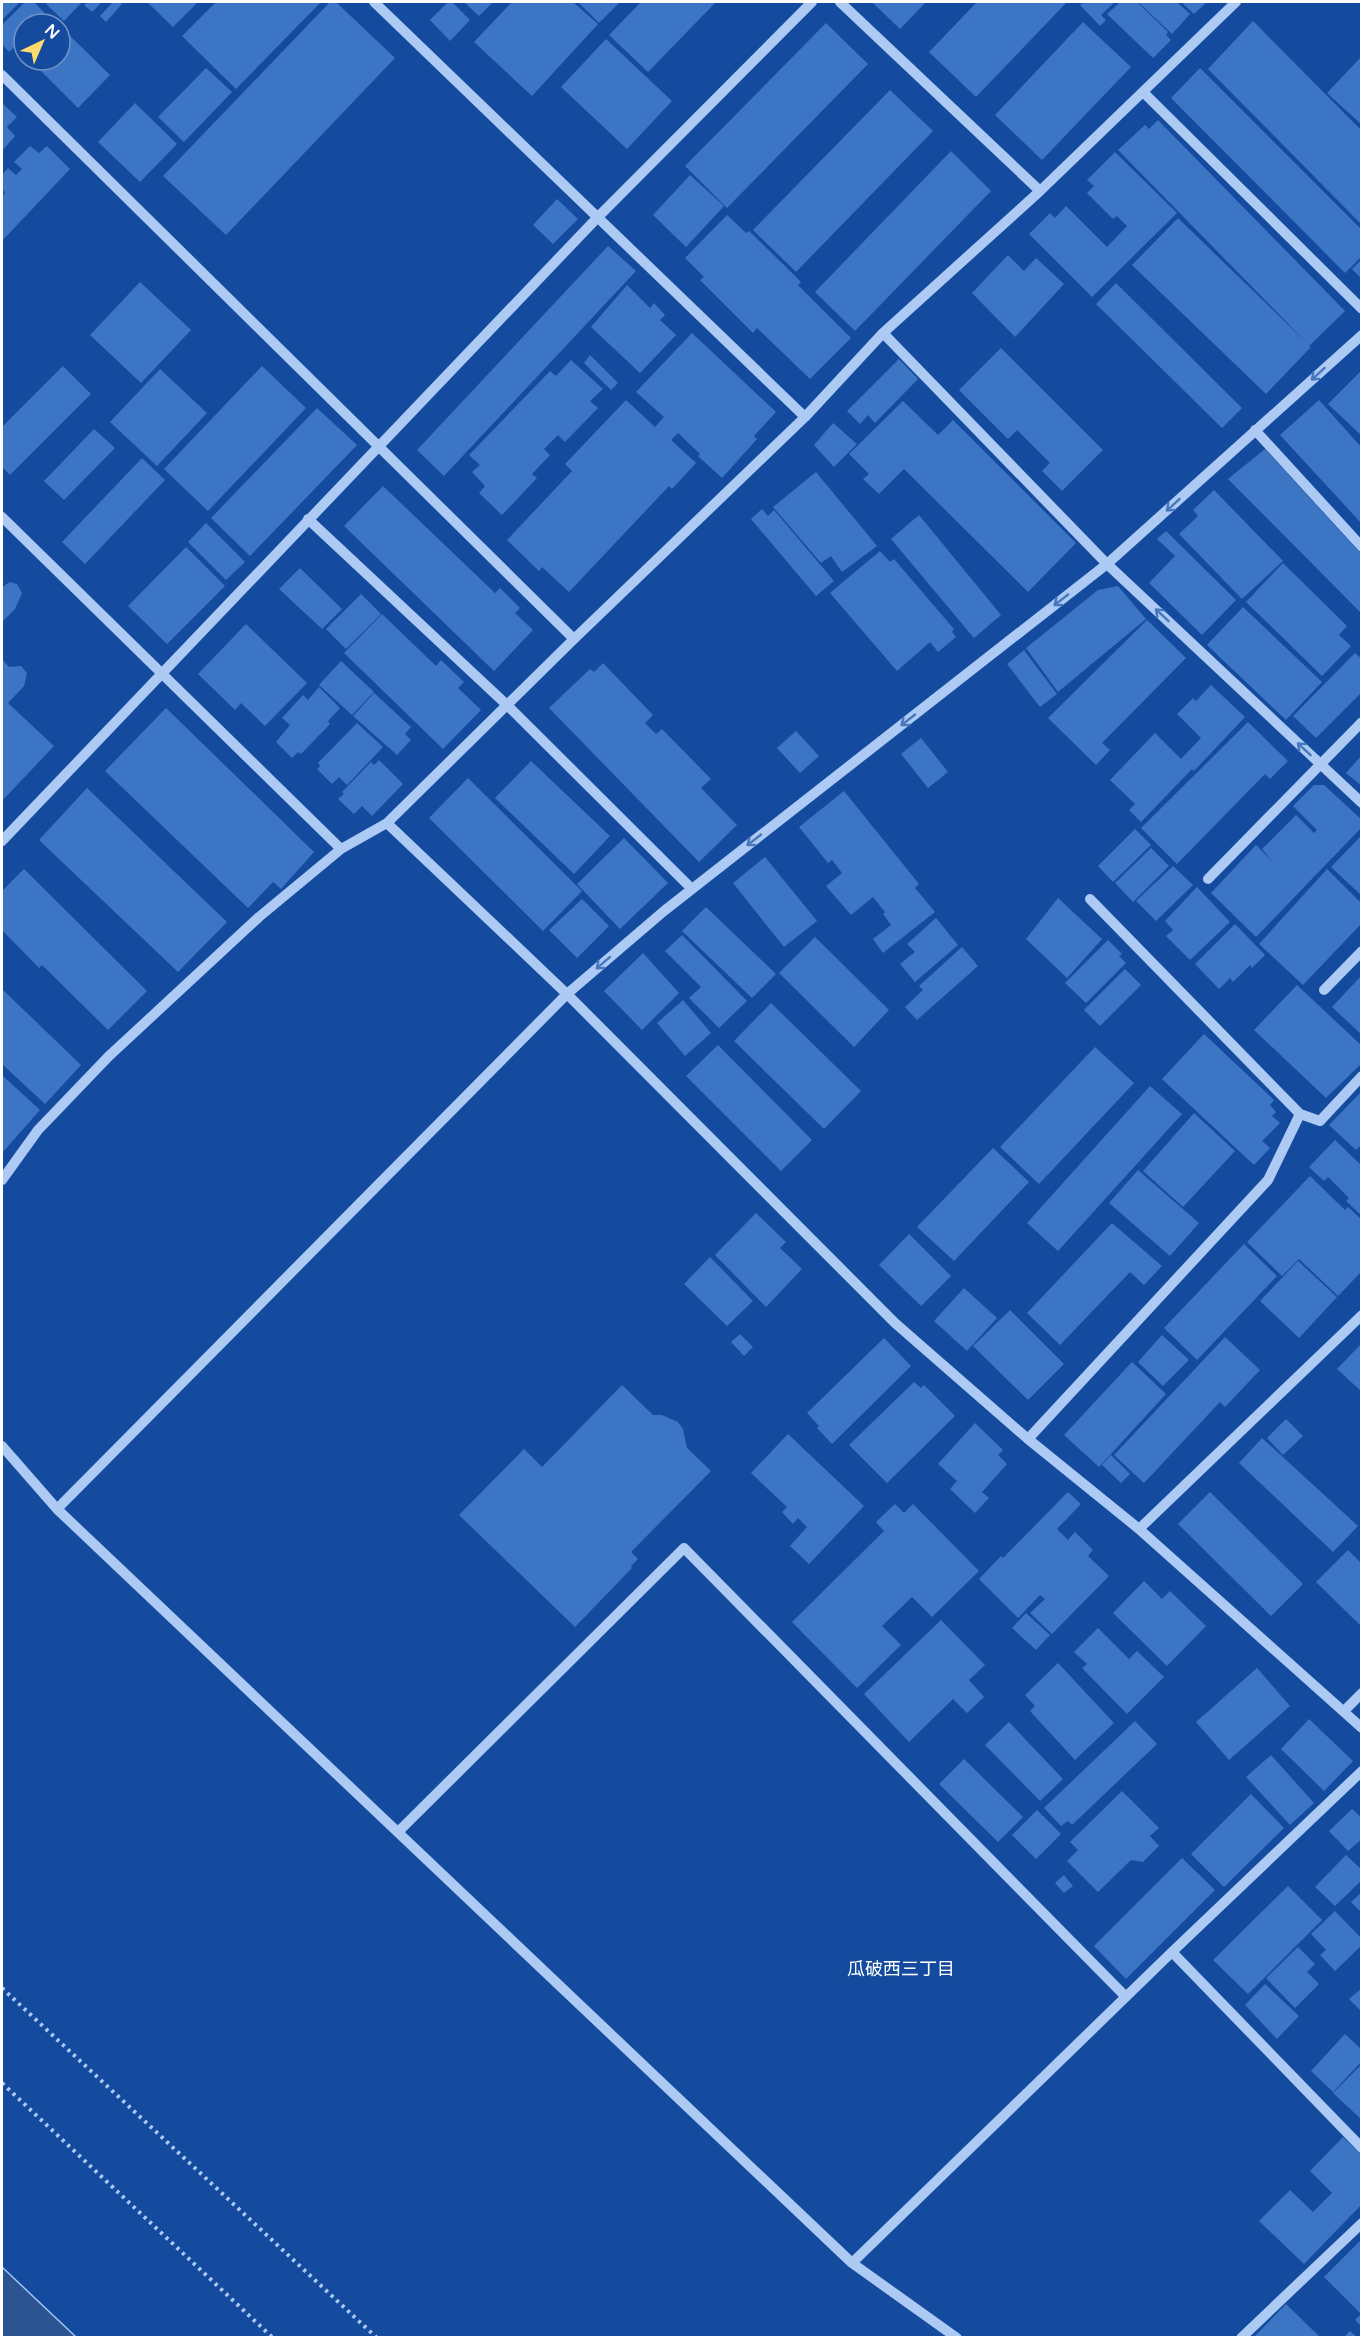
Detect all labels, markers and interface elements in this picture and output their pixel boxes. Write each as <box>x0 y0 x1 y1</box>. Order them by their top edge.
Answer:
north arrow <box>12 12 72 72</box>
text: N <box>40 20 63 44</box>
one-way arrow <box>1311 367 1326 381</box>
one-way arrow <box>1165 497 1180 512</box>
one-way arrow <box>1054 593 1070 606</box>
one-way arrow <box>1155 608 1170 622</box>
one-way arrow <box>900 713 916 726</box>
one-way arrow <box>1296 742 1311 756</box>
one-way arrow <box>747 834 763 847</box>
one-way arrow <box>596 956 611 970</box>
district label: 瓜破西三丁目 <box>847 1958 955 1980</box>

